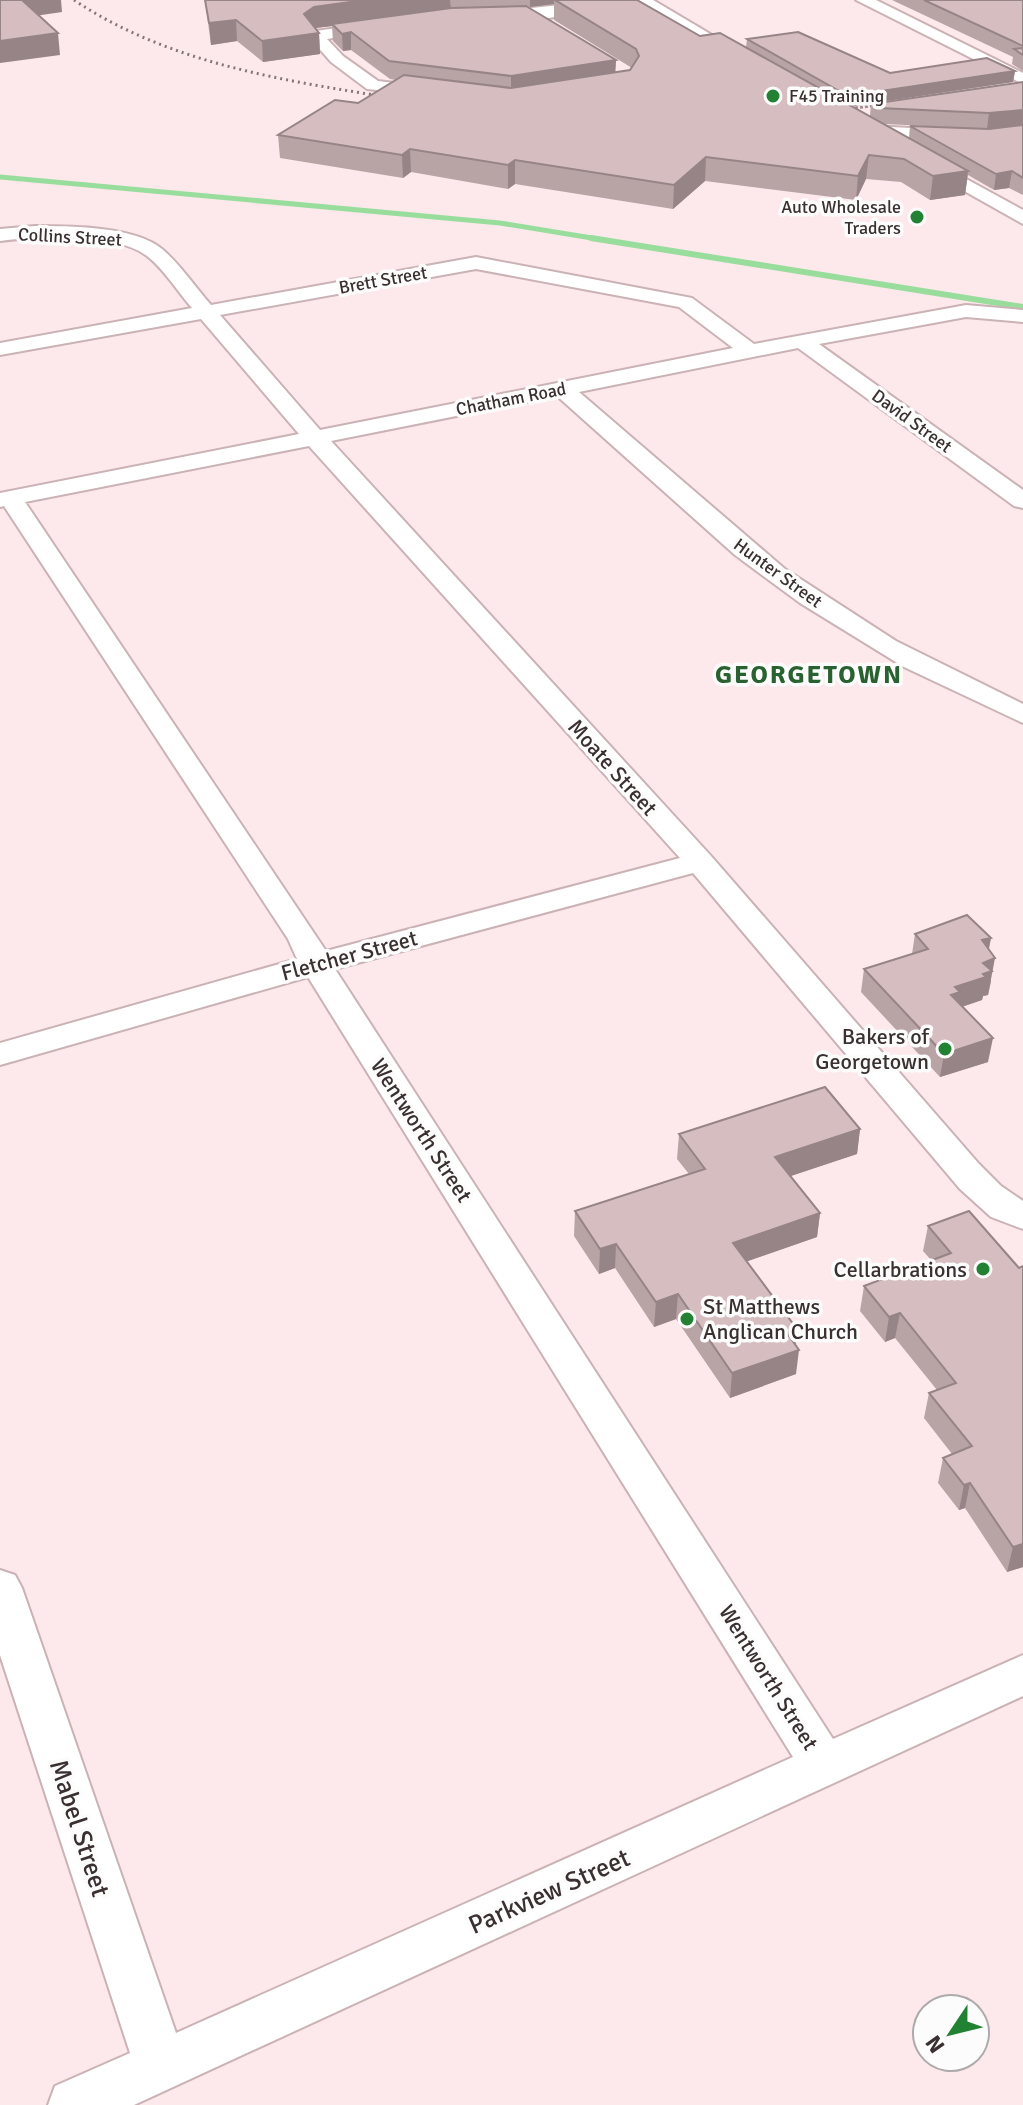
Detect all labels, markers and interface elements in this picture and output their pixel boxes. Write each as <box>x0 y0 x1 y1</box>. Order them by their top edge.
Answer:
place label: F45 Training <box>789 85 884 107</box>
marker: F45 Training <box>764 87 782 105</box>
place label: Auto Wholesale Traders <box>781 196 901 239</box>
marker: Auto Wholesale Traders <box>908 208 926 226</box>
street label: Collins Street <box>18 223 122 251</box>
street label: Brett Street <box>337 261 429 299</box>
street label: Chatham Road <box>454 378 568 420</box>
street label: David Street <box>868 385 956 457</box>
street label: Hunter Street <box>729 533 827 613</box>
district label: GEORGETOWN <box>715 659 903 691</box>
street label: Moate Street <box>562 713 663 821</box>
street label: Fletcher Street <box>278 924 420 987</box>
place label: Bakers of Georgetown <box>815 1023 931 1075</box>
marker: Bakers of Georgetown <box>936 1040 954 1058</box>
street label: Wentworth Street <box>365 1053 478 1208</box>
place label: Cellarbrations <box>834 1256 967 1283</box>
marker: Cellarbrations <box>974 1260 992 1278</box>
place label: St Matthews Anglican Church <box>703 1293 858 1345</box>
marker: St Matthews Anglican Church <box>678 1310 696 1328</box>
street label: Wentworth Street <box>713 1600 824 1755</box>
street label: Mabel Street <box>42 1756 116 1901</box>
street label: Parkview Street <box>464 1842 635 1942</box>
north arrow <box>911 1993 991 2073</box>
text: N <box>920 2030 950 2058</box>

